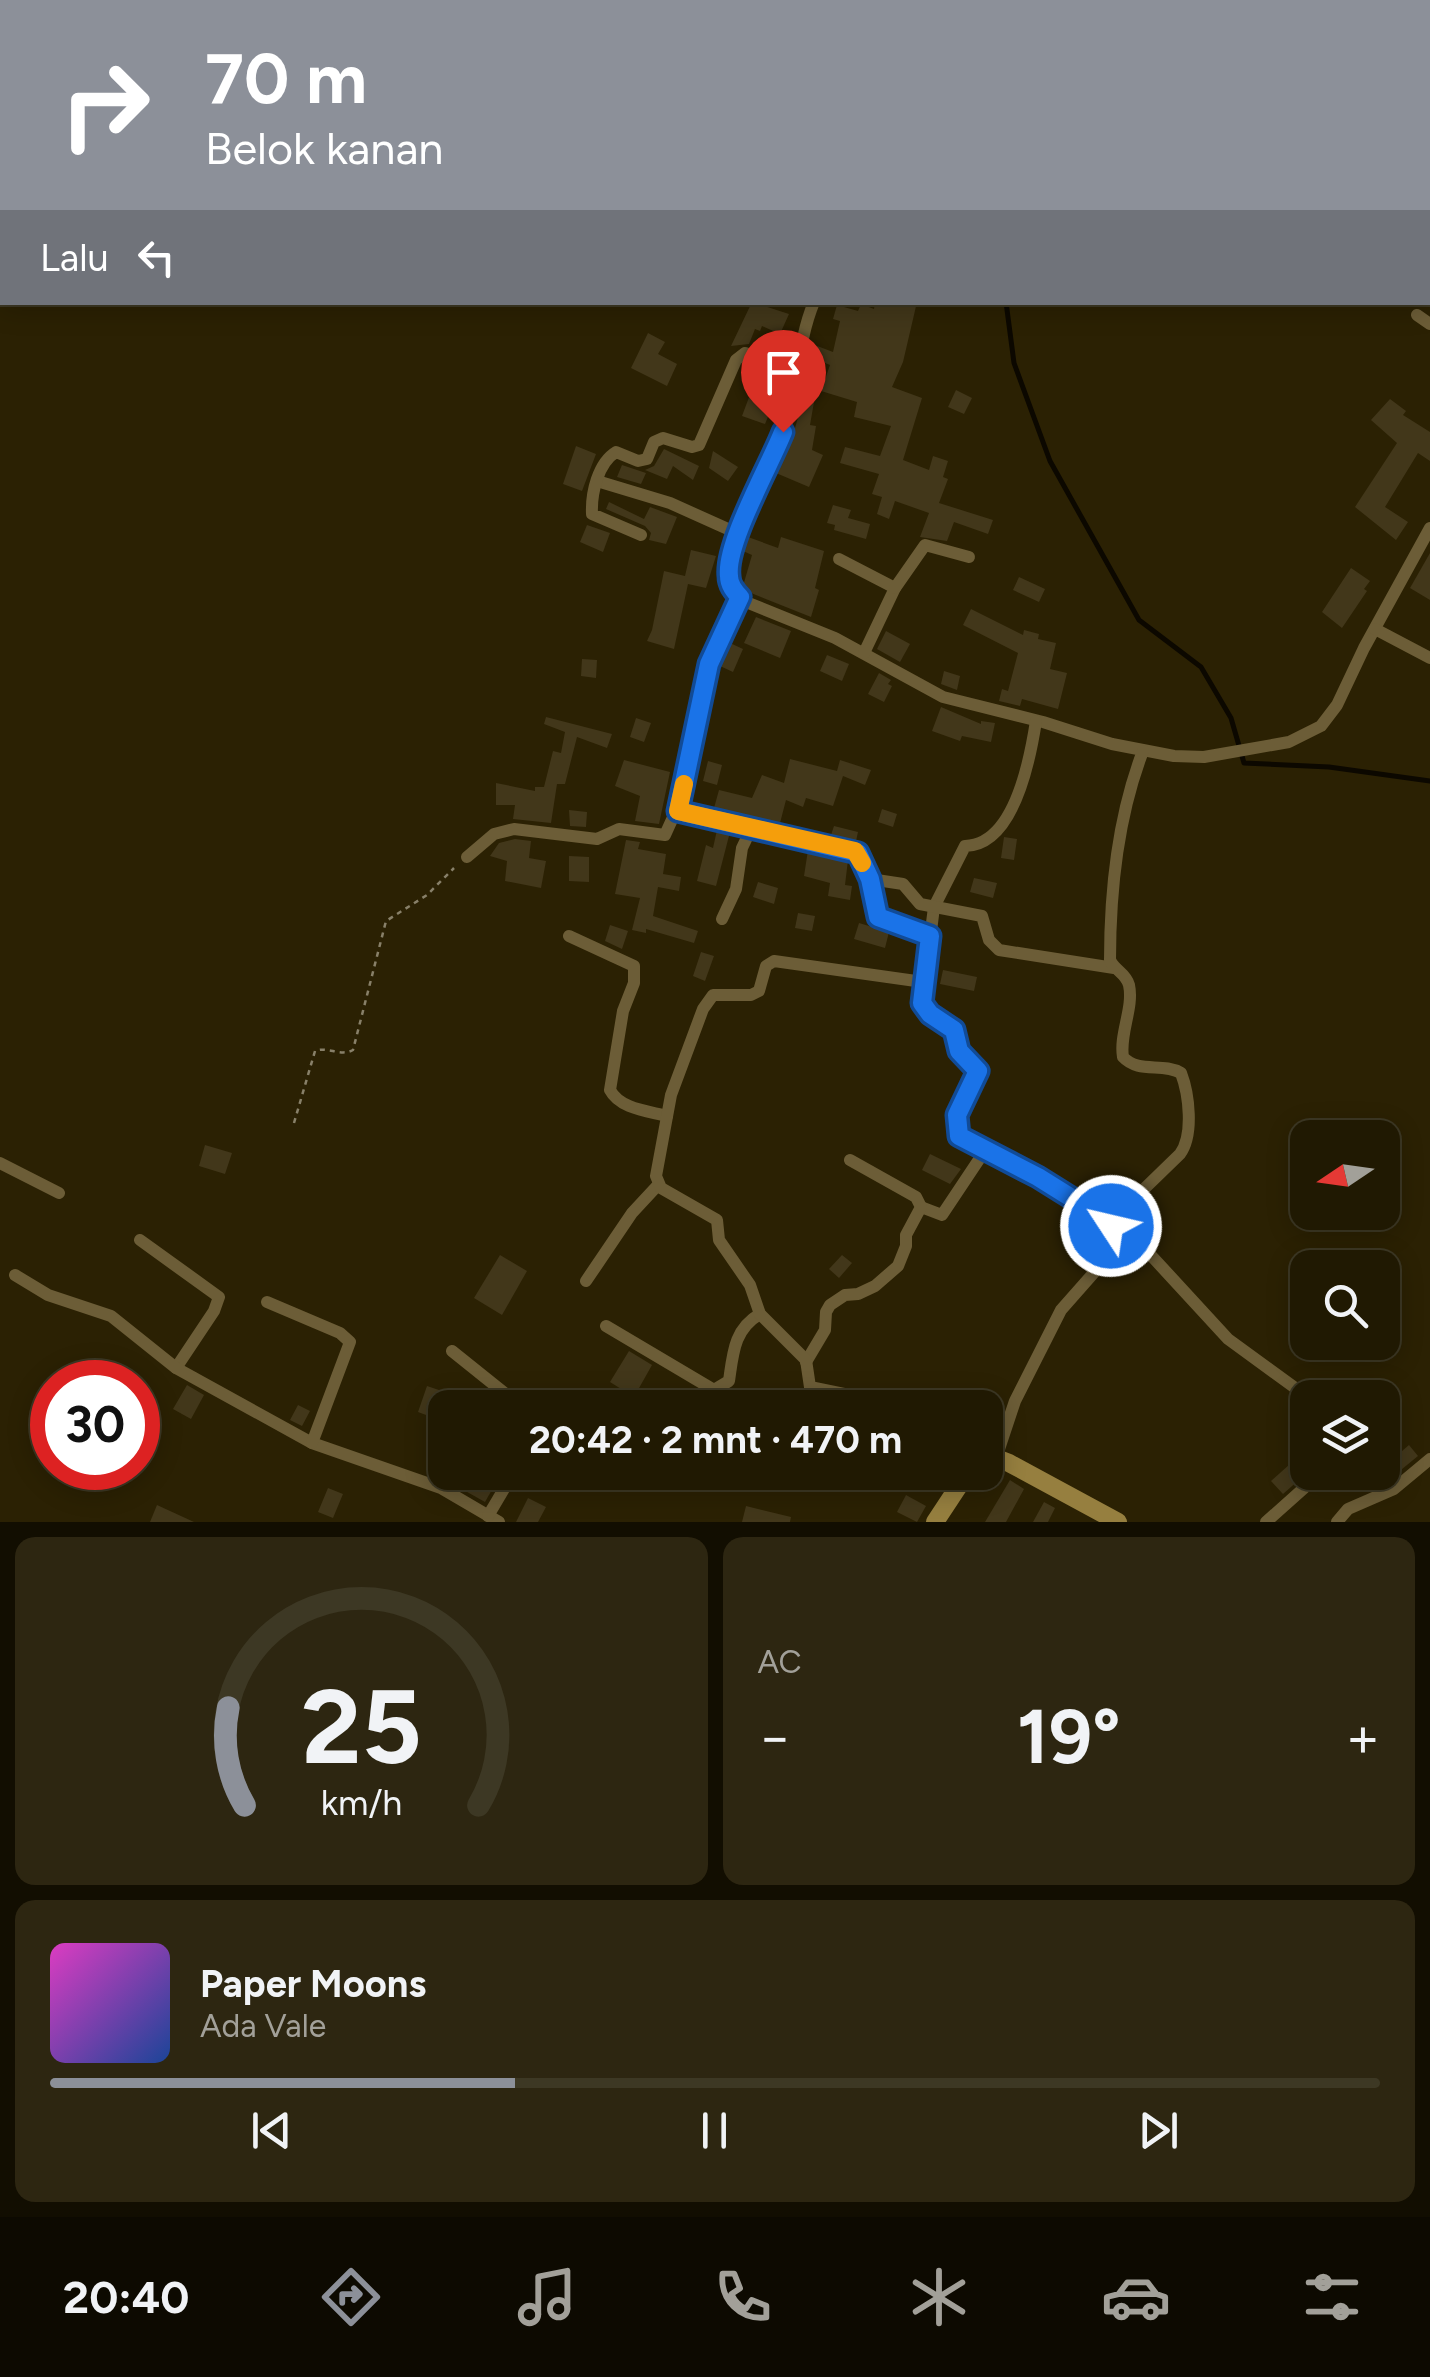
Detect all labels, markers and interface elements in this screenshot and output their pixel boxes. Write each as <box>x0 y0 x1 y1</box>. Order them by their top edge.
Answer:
text: 70 m <box>205 36 367 121</box>
icon: right <box>40 40 170 170</box>
text: Belok kanan <box>205 121 443 175</box>
icon: left <box>129 230 184 285</box>
text: Lalu <box>40 235 109 281</box>
pin <box>741 330 826 433</box>
icon: arrive <box>756 345 811 400</box>
north arrow <box>1290 1120 1400 1230</box>
map controls <box>1290 1120 1400 1490</box>
position arrow <box>1059 1174 1163 1278</box>
button: search <box>1290 1250 1400 1360</box>
speed limit sign: 30 <box>30 1360 160 1490</box>
button: layers <box>1290 1380 1400 1490</box>
text: 20:42 · 2 mnt · 470 m <box>529 1417 902 1463</box>
text: AC <box>758 1643 802 1681</box>
text: 25 <box>301 1664 422 1789</box>
text: 19° <box>1017 1692 1121 1782</box>
text: − <box>758 1704 792 1770</box>
text: + <box>1346 1704 1380 1770</box>
text: km/h <box>320 1781 402 1824</box>
text: Paper Moons <box>200 1961 426 2007</box>
text: Ada Vale <box>200 2007 326 2045</box>
icon: previous <box>244 2103 299 2158</box>
icon: pause <box>687 2103 742 2158</box>
icon: next <box>1131 2103 1186 2158</box>
icon: directions <box>316 2262 386 2332</box>
icon: music <box>512 2262 582 2332</box>
icon: phone <box>708 2262 778 2332</box>
icon: climate <box>904 2262 974 2332</box>
icon: car <box>1101 2262 1171 2332</box>
icon: filters <box>1297 2262 1367 2332</box>
text: 20:40 <box>63 2270 190 2324</box>

